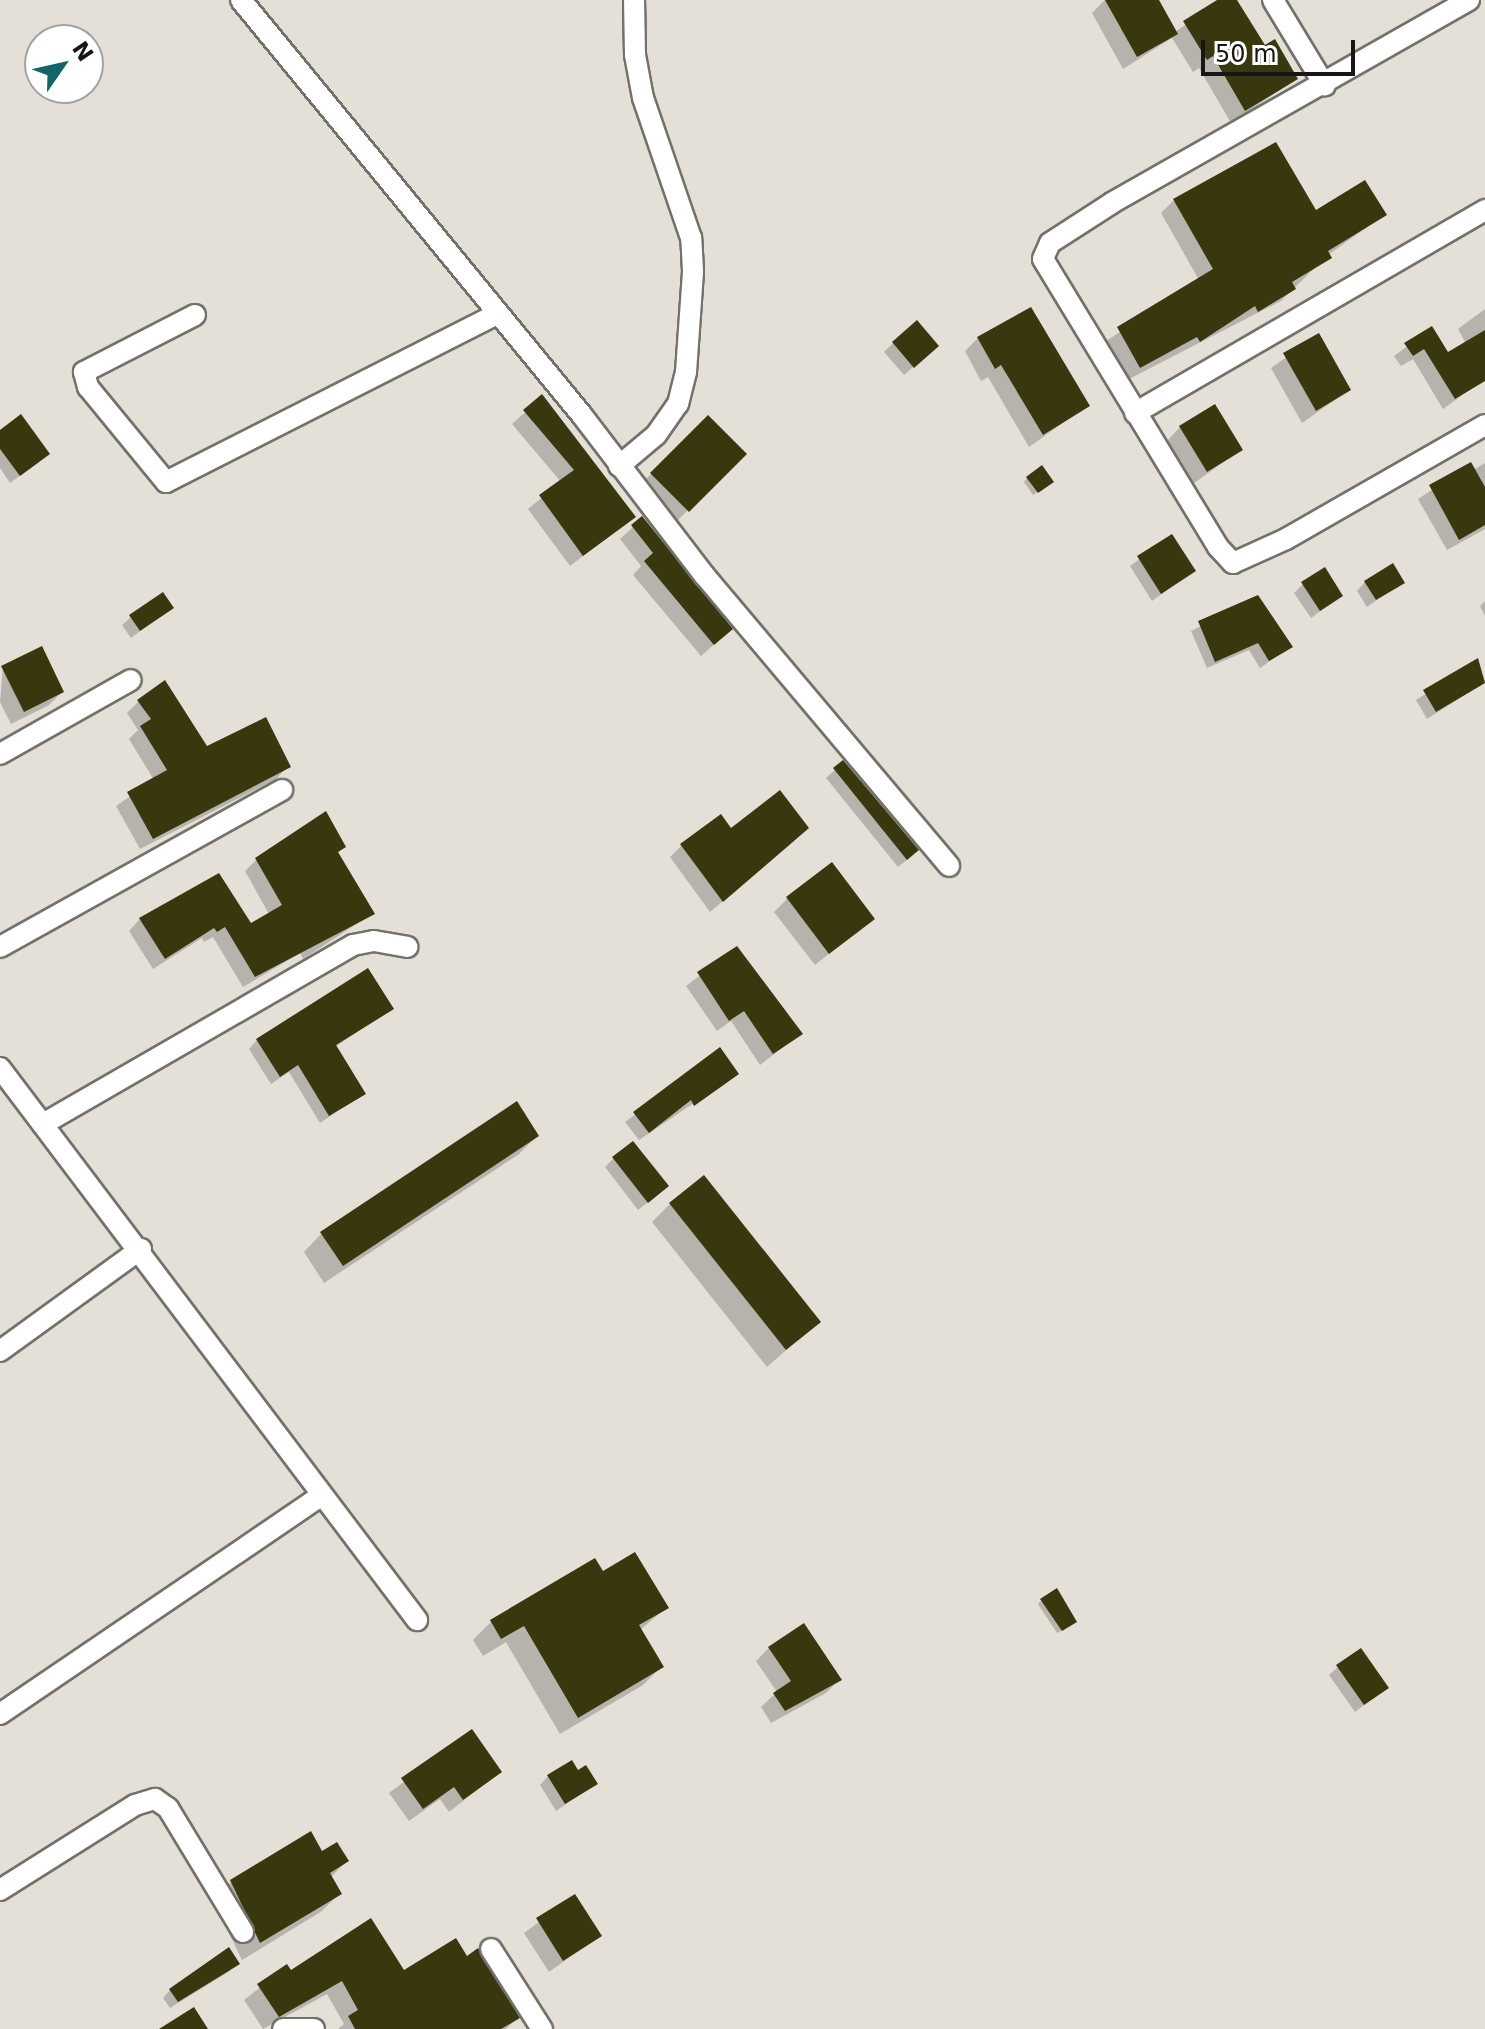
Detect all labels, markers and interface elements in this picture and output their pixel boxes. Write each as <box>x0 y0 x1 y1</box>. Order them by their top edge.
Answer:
north arrow <box>24 24 104 104</box>
scale bar <box>1205 24 1359 74</box>
text: N <box>67 37 98 66</box>
text: 50 m <box>1215 40 1277 68</box>

